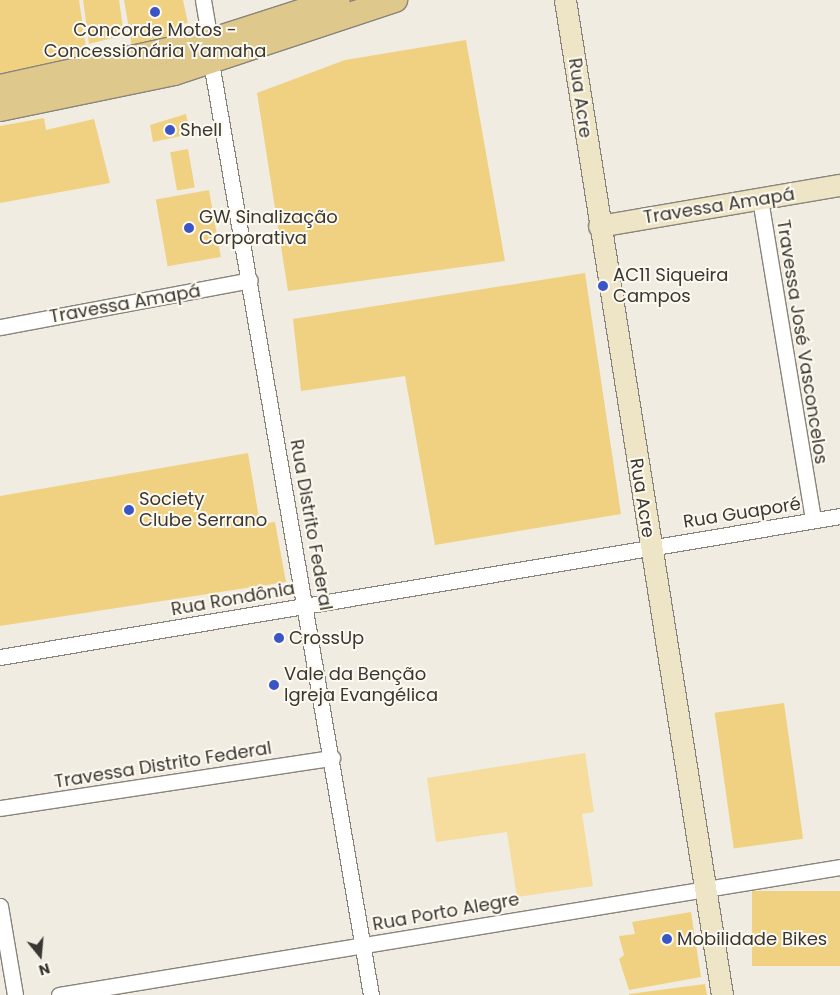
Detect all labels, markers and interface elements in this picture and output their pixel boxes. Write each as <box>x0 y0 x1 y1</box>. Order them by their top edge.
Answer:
marker: Concorde Motos - Concessionária Yamaha <box>149 6 161 18</box>
place label: Concorde Motos - Concessionária Yamaha <box>44 20 266 62</box>
street label: Rua Acre <box>564 57 596 139</box>
place label: Shell <box>180 119 222 141</box>
marker: Shell <box>164 124 176 136</box>
street label: Travessa Amapá <box>642 183 796 229</box>
place label: GW Sinalização Corporativa <box>199 207 338 250</box>
street label: Travessa José Vasconcelos <box>772 218 832 466</box>
marker: GW Sinalização Corporativa <box>183 222 195 234</box>
place label: AC11 Siqueira Campos <box>613 265 729 308</box>
street label: Travessa Amapá <box>48 280 202 328</box>
marker: AC11 Siqueira Campos <box>597 280 609 292</box>
street label: Rua Distrito Federal <box>285 438 337 612</box>
street label: Rua Acre <box>625 457 659 539</box>
place label: Society Clube Serrano <box>139 489 267 532</box>
street label: Rua Guaporé <box>682 493 802 533</box>
marker: Society Clube Serrano <box>123 504 135 516</box>
street label: Rua Rondônia <box>169 577 297 621</box>
place label: CrossUp <box>289 627 364 649</box>
marker: CrossUp <box>273 632 285 644</box>
place label: Vale da Benção Igreja Evangélica <box>284 664 438 706</box>
marker: Vale da Benção Igreja Evangélica <box>268 679 280 691</box>
street label: Travessa Distrito Federal <box>53 737 273 793</box>
street label: Rua Porto Alegre <box>371 888 521 936</box>
place label: Mobilidade Bikes <box>677 928 827 950</box>
north arrow <box>15 930 65 980</box>
marker: Mobilidade Bikes <box>661 933 673 945</box>
text: N <box>36 958 52 980</box>

